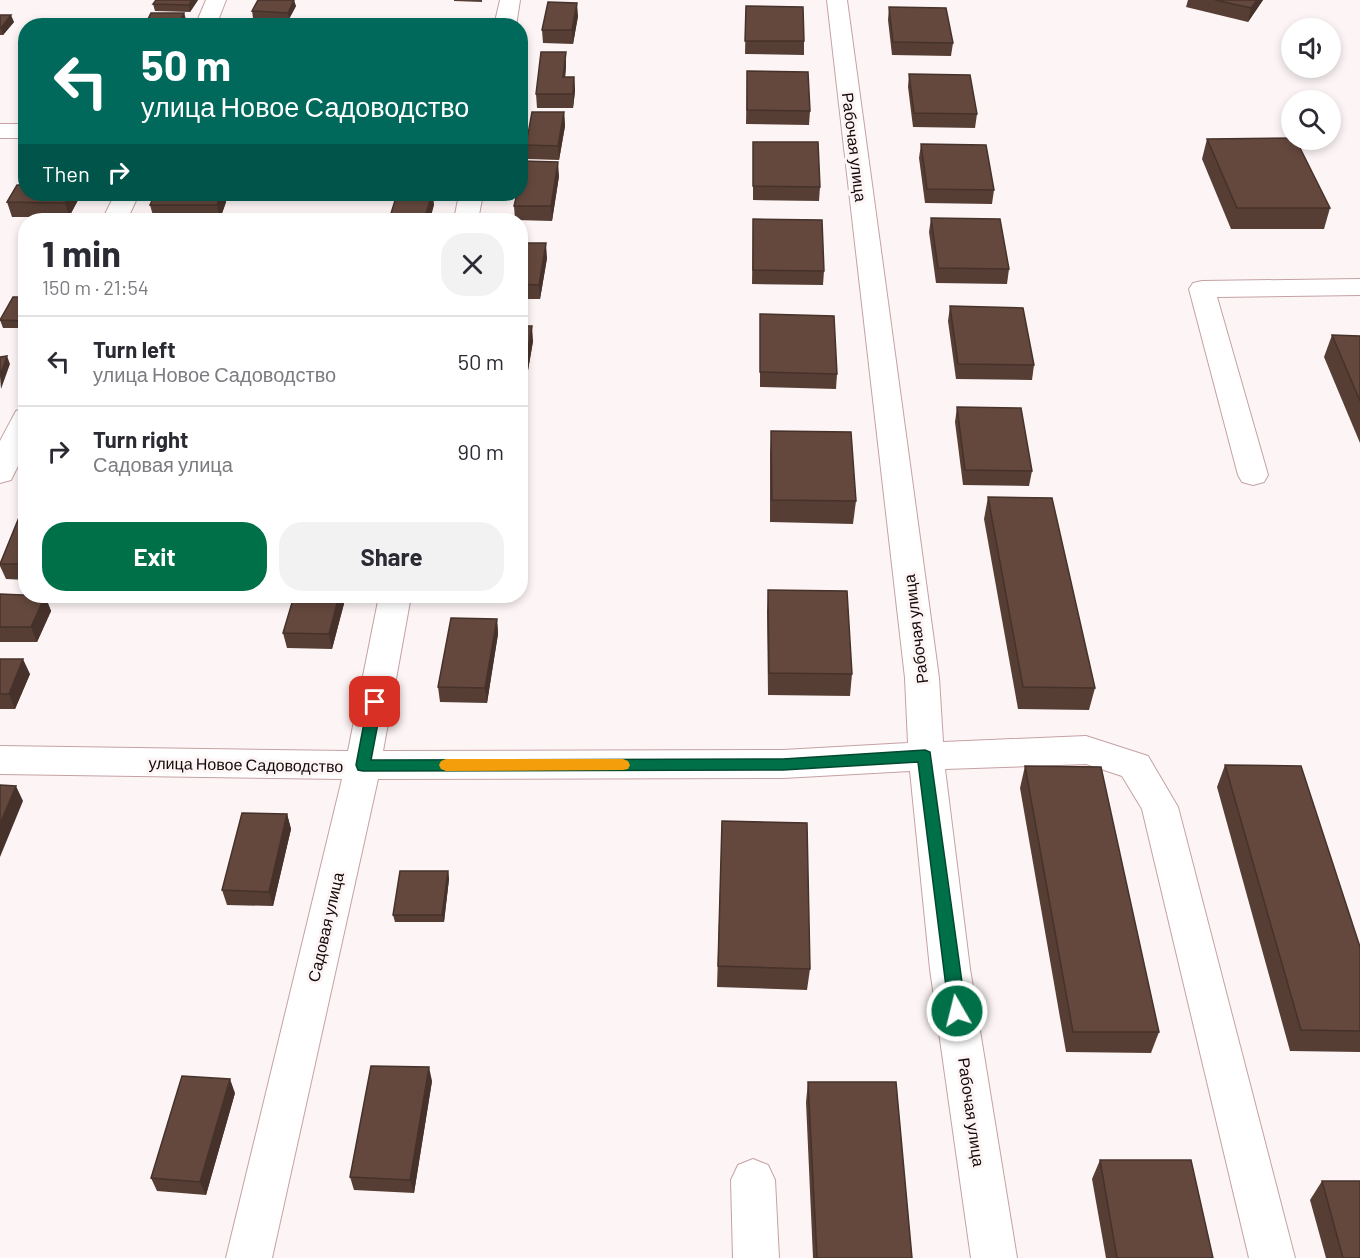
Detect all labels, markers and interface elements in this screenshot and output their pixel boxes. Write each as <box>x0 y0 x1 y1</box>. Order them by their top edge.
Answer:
map controls <box>1281 18 1341 150</box>
button: sound <box>1281 18 1341 78</box>
text: 50 m <box>141 39 231 89</box>
icon: left <box>42 42 120 120</box>
text: улица Новое Садоводство <box>141 90 469 122</box>
button: search <box>1281 90 1341 150</box>
street label: Рабочая улица <box>839 91 871 203</box>
icon: right <box>102 156 135 189</box>
text: Then <box>42 160 90 186</box>
text: 1 min <box>42 231 121 274</box>
button: close <box>441 233 504 296</box>
text: 150 m · 21:54 <box>42 275 149 299</box>
text: Turn left <box>93 336 176 362</box>
icon: left <box>42 345 75 378</box>
text: 50 m <box>458 348 504 374</box>
text: улица Новое Садоводство <box>93 362 336 386</box>
text: Turn right <box>93 426 188 452</box>
icon: right <box>42 435 75 468</box>
text: 90 m <box>458 438 504 464</box>
text: Садовая улица <box>93 452 233 476</box>
button: Exit <box>42 522 267 591</box>
button: Share <box>279 522 504 591</box>
street label: Рабочая улица <box>899 573 931 685</box>
pin <box>349 676 400 727</box>
icon: arrive <box>358 685 391 718</box>
street label: улица Новое Садоводство <box>149 753 344 775</box>
street label: Садовая улица <box>303 870 347 984</box>
position arrow <box>925 979 989 1043</box>
street label: Рабочая улица <box>955 1056 989 1168</box>

